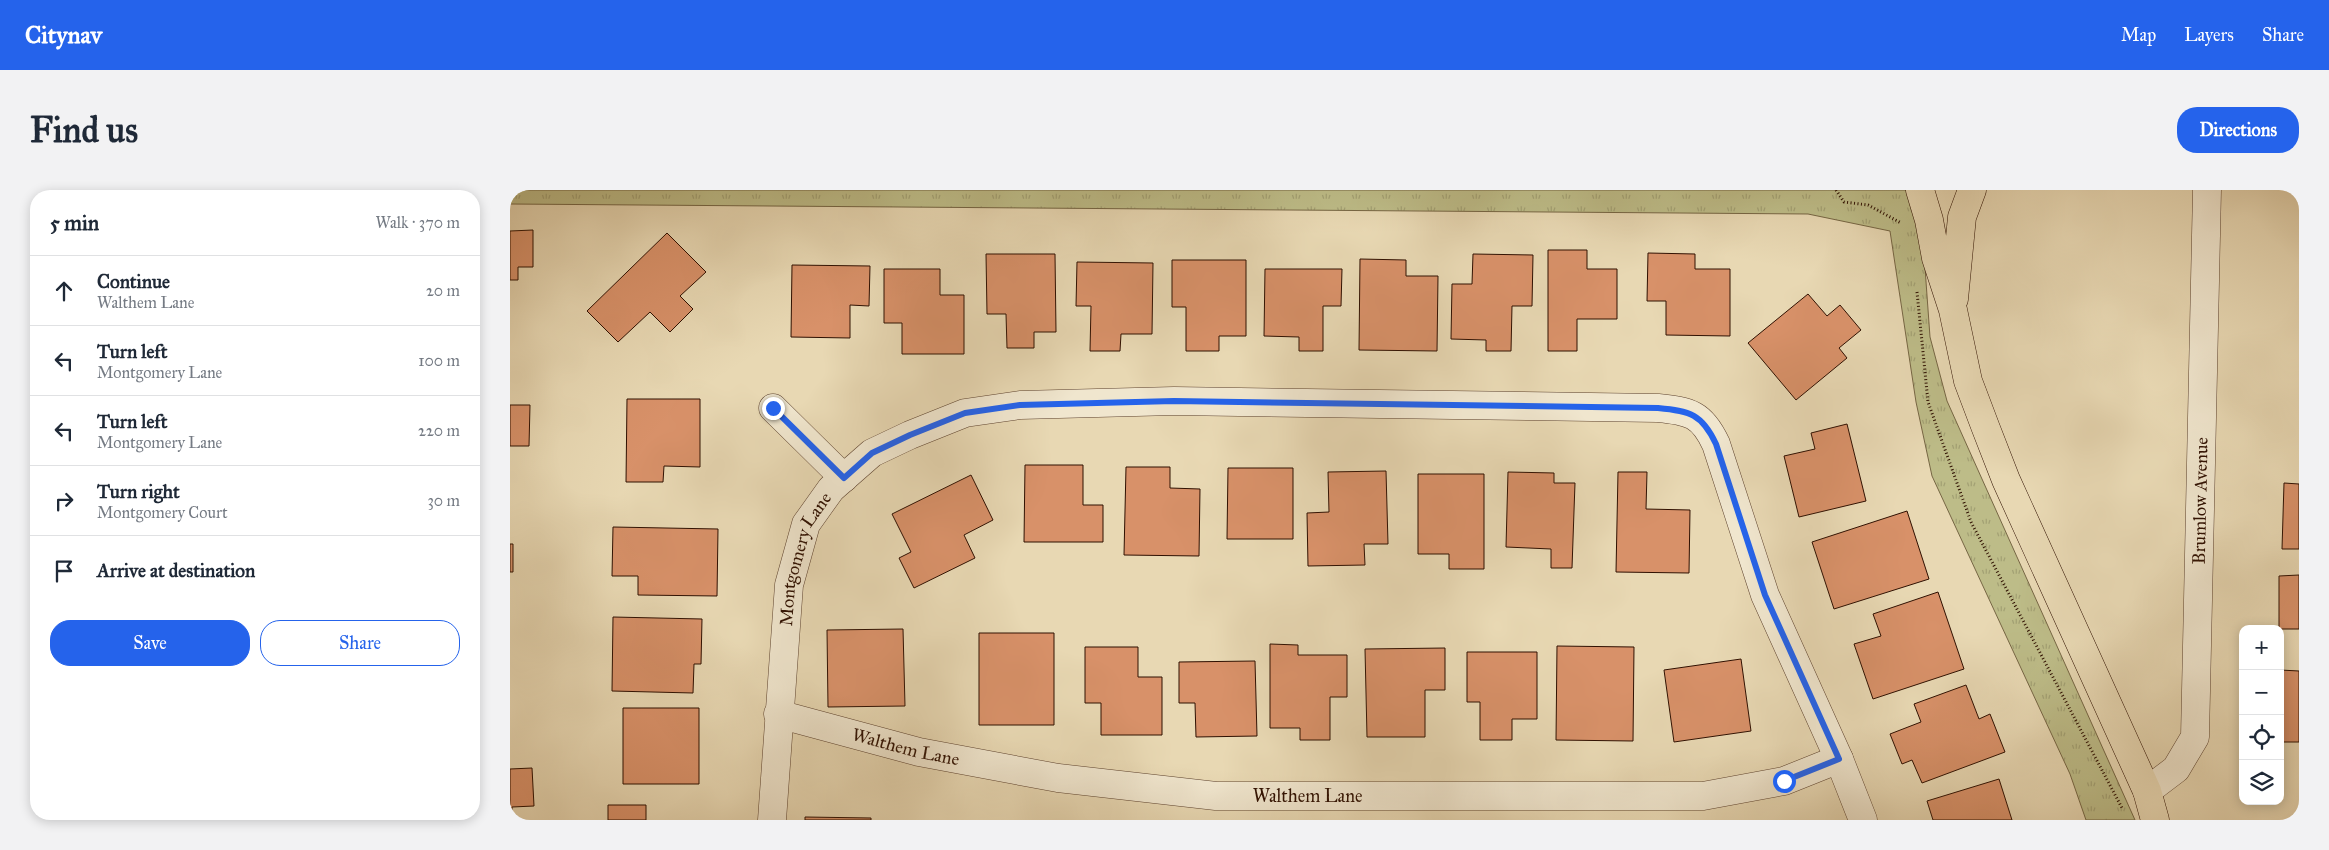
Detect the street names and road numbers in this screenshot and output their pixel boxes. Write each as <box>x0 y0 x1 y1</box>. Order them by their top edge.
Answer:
street label: Brumlow Avenue <box>2188 437 2213 564</box>
street label: Montgomery Lane <box>775 488 836 627</box>
street label: Walthem Lane <box>850 723 961 770</box>
street label: Walthem Lane <box>1253 785 1362 807</box>

